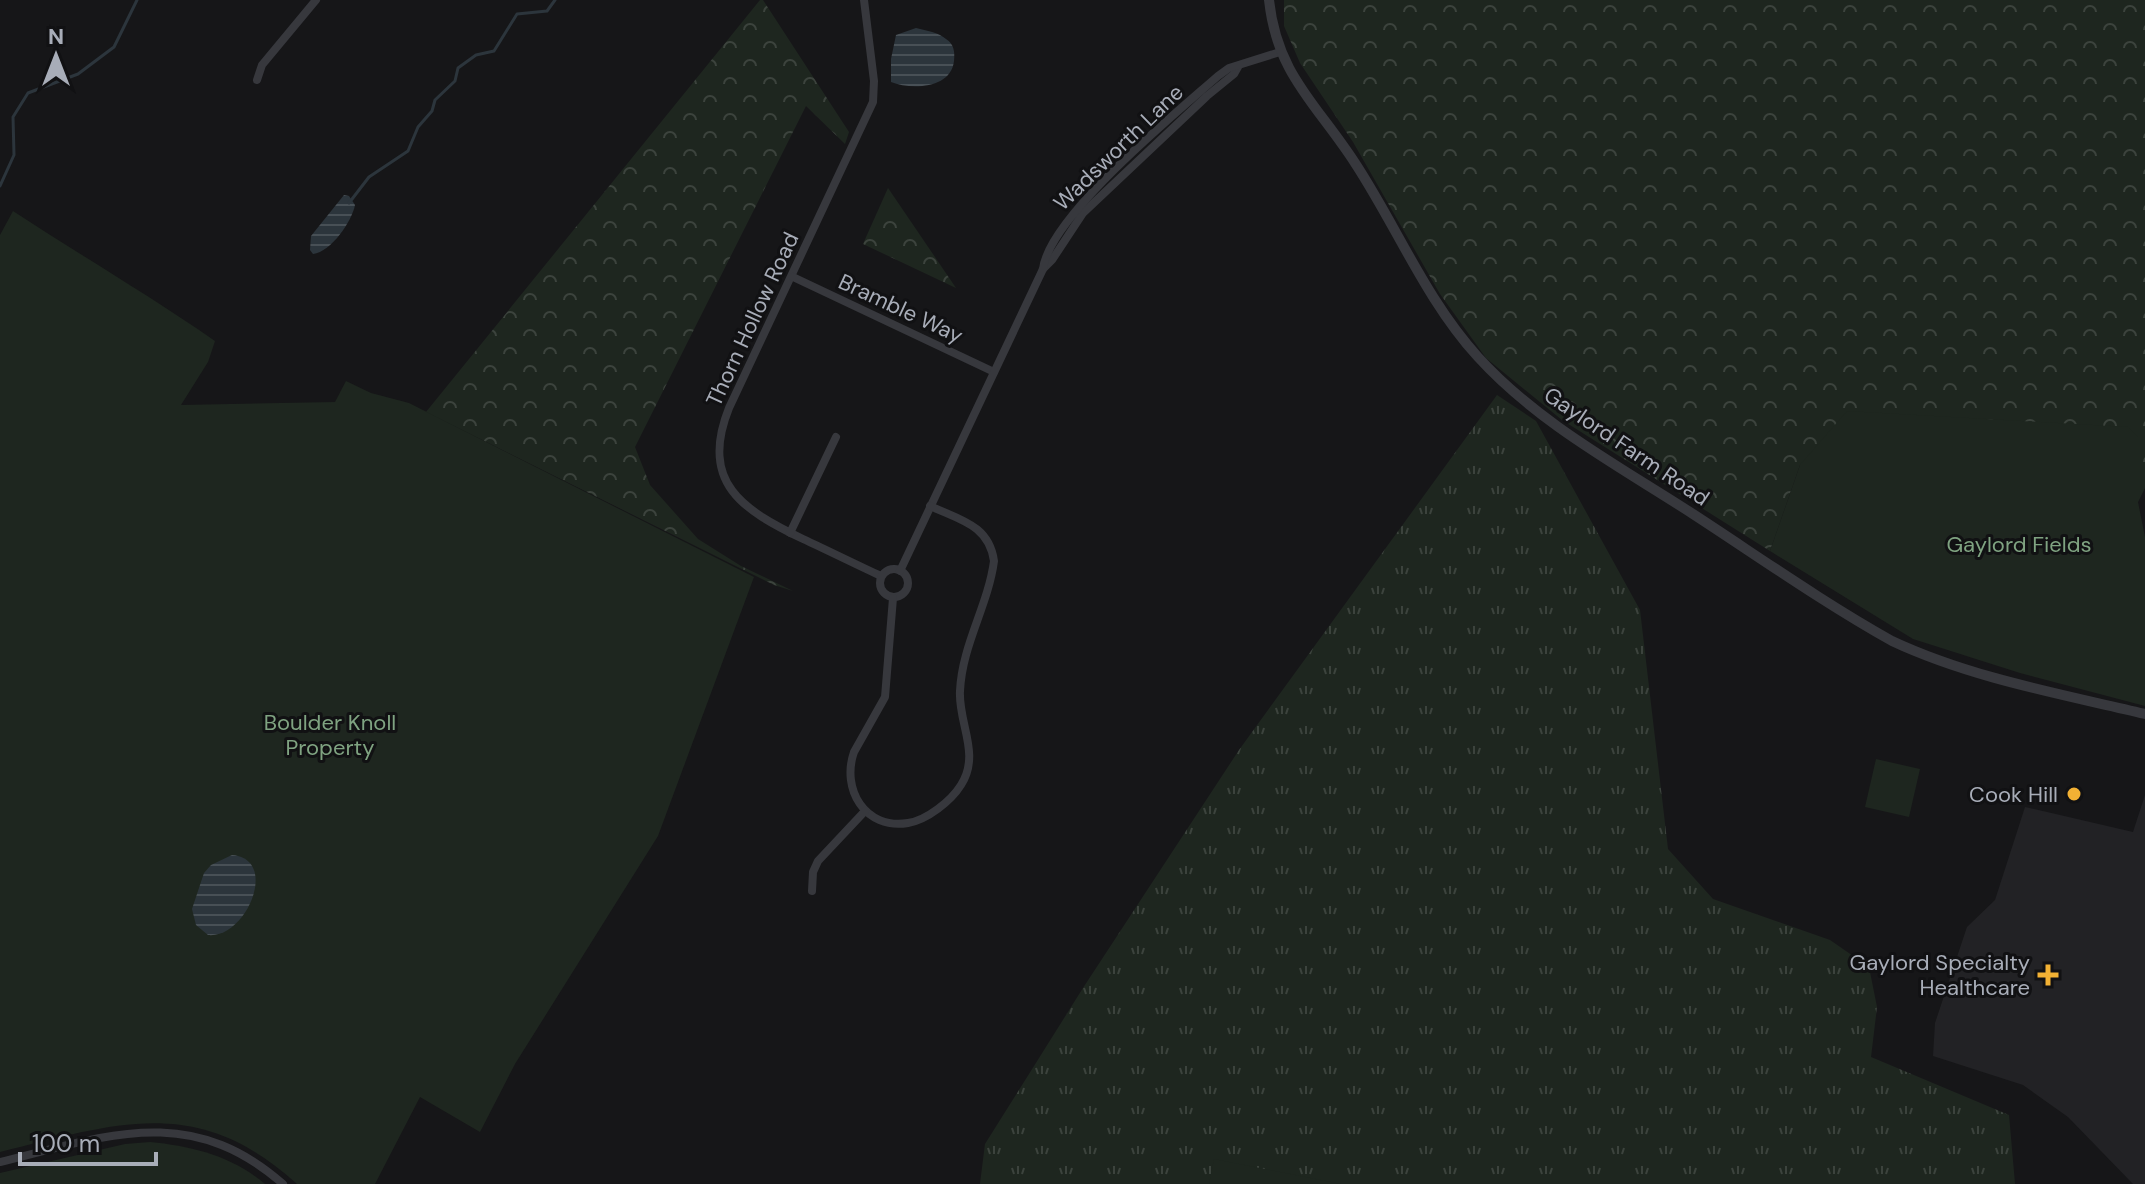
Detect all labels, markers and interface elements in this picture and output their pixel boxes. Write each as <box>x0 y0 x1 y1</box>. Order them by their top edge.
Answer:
north arrow <box>16 16 96 96</box>
text: N <box>48 22 64 51</box>
street label: Wadsworth Lane <box>1047 78 1190 217</box>
street label: Thorn Hollow Road <box>699 227 806 411</box>
street label: Bramble Way <box>834 267 968 350</box>
street label: Gaylord Farm Road <box>1538 380 1715 513</box>
park label: Gaylord Fields <box>1946 530 2092 559</box>
park label: Boulder Knoll Property <box>264 708 396 762</box>
place label: Cook Hill <box>1969 780 2058 809</box>
marker: Cook Hill <box>2065 785 2083 803</box>
place label: Gaylord Specialty Healthcare <box>1850 948 2030 1002</box>
marker: Gaylord Specialty Healthcare <box>2037 964 2059 986</box>
scale bar <box>20 1116 156 1166</box>
text: 100 m <box>32 1128 100 1159</box>

